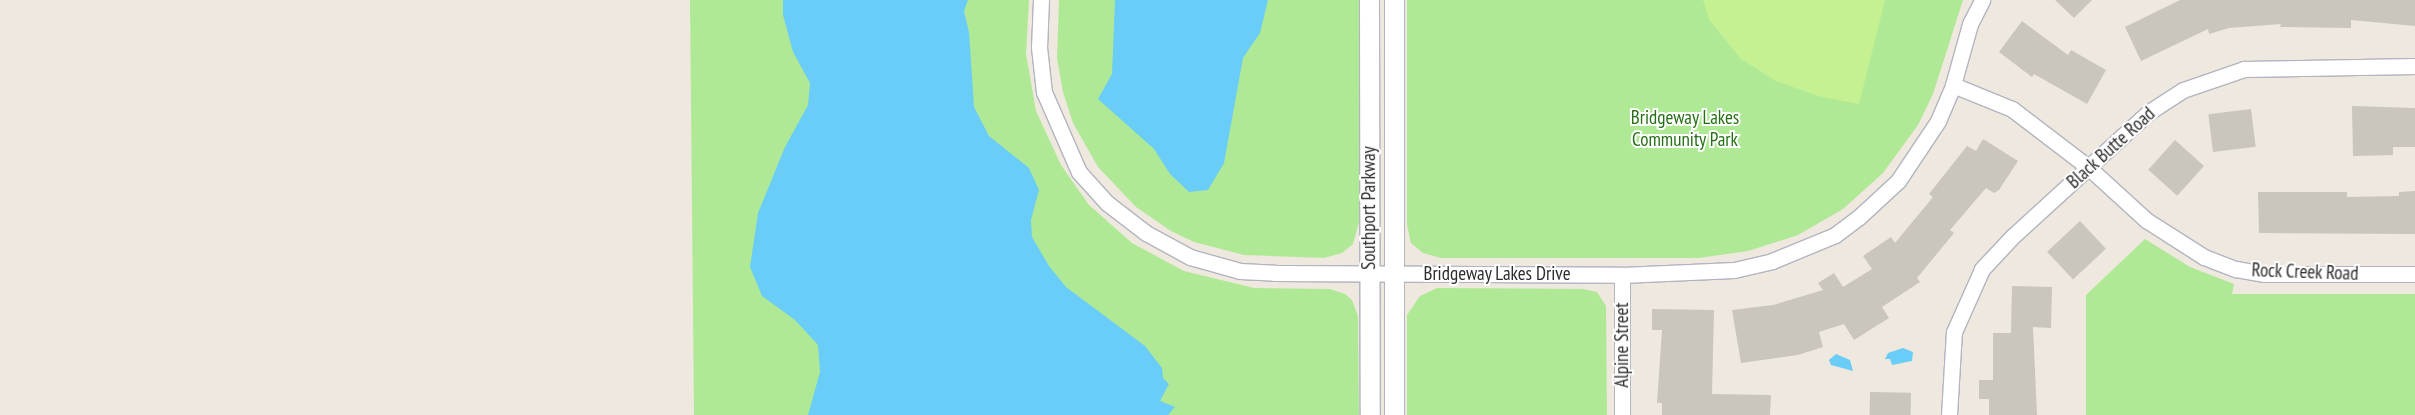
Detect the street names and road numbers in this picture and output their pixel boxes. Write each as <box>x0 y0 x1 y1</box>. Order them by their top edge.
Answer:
street label: Black Butte Road <box>2062 102 2160 194</box>
street label: Southport Parkway <box>1358 146 1380 270</box>
street label: Rock Creek Road <box>2251 259 2359 285</box>
street label: Bridgeway Lakes Drive <box>1423 263 1571 285</box>
street label: Alpine Street <box>1611 302 1633 388</box>

